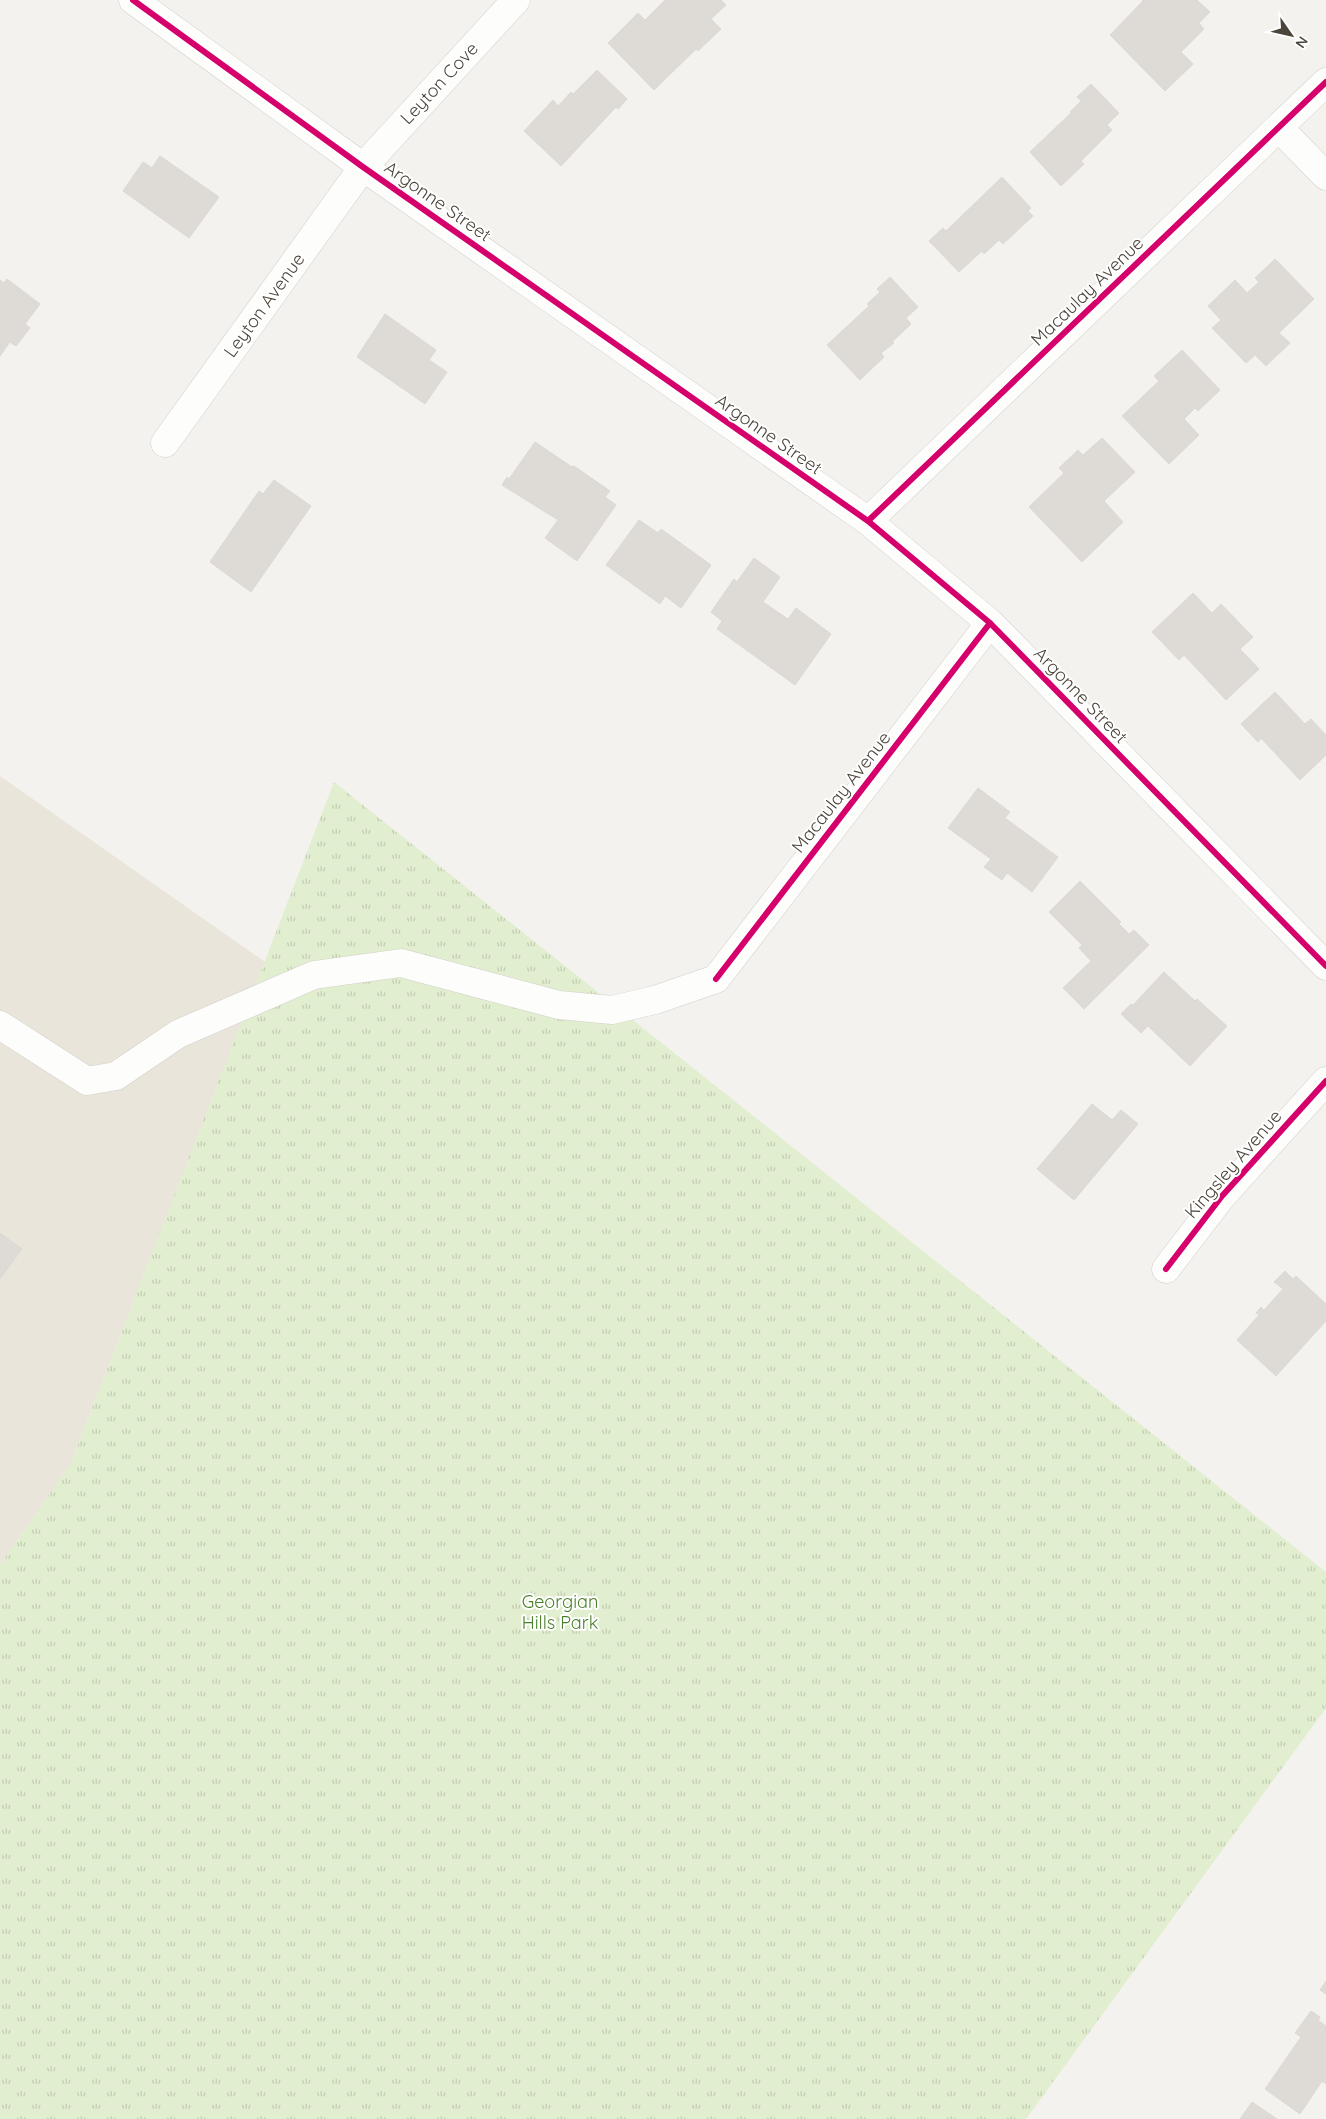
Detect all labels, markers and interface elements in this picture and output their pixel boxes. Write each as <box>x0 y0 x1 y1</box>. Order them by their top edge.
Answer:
north arrow <box>1266 10 1316 60</box>
text: N <box>1291 33 1312 52</box>
street label: Leyton Cove <box>395 37 483 129</box>
street label: Argonne Street <box>380 156 496 246</box>
street label: Macaulay Avenue <box>1026 231 1148 351</box>
street label: Leyton Avenue <box>218 248 310 362</box>
street label: Argonne Street <box>711 389 827 479</box>
street label: Argonne Street <box>1029 642 1133 748</box>
street label: Macaulay Avenue <box>786 727 896 857</box>
street label: Kingsley Avenue <box>1179 1105 1287 1223</box>
park label: Georgian Hills Park <box>522 1590 598 1634</box>

